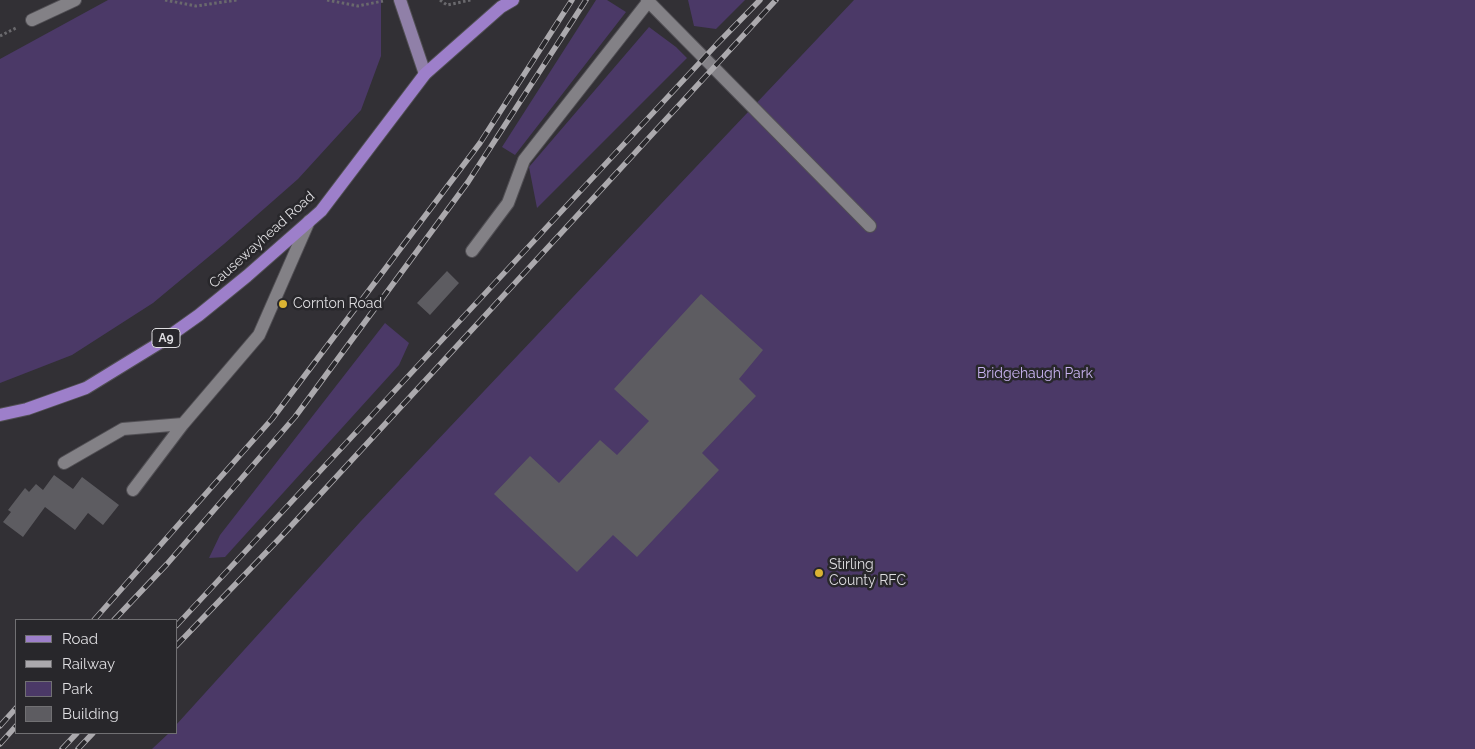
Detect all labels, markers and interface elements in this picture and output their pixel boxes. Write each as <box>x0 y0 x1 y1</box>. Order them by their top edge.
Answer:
street label: Causewayhead Road <box>206 188 318 292</box>
place label: Cornton Road <box>293 296 382 312</box>
marker: Cornton Road <box>277 298 289 310</box>
road number: A9 <box>152 328 180 348</box>
park label: Bridgehaugh Park <box>977 366 1093 382</box>
place label: Stirling County RFC <box>829 557 906 590</box>
marker: Stirling County RFC <box>813 567 825 579</box>
legend <box>15 619 178 734</box>
text: Road <box>62 630 98 648</box>
text: Railway <box>62 655 115 673</box>
text: Park <box>62 680 93 698</box>
text: Building <box>62 705 119 723</box>

